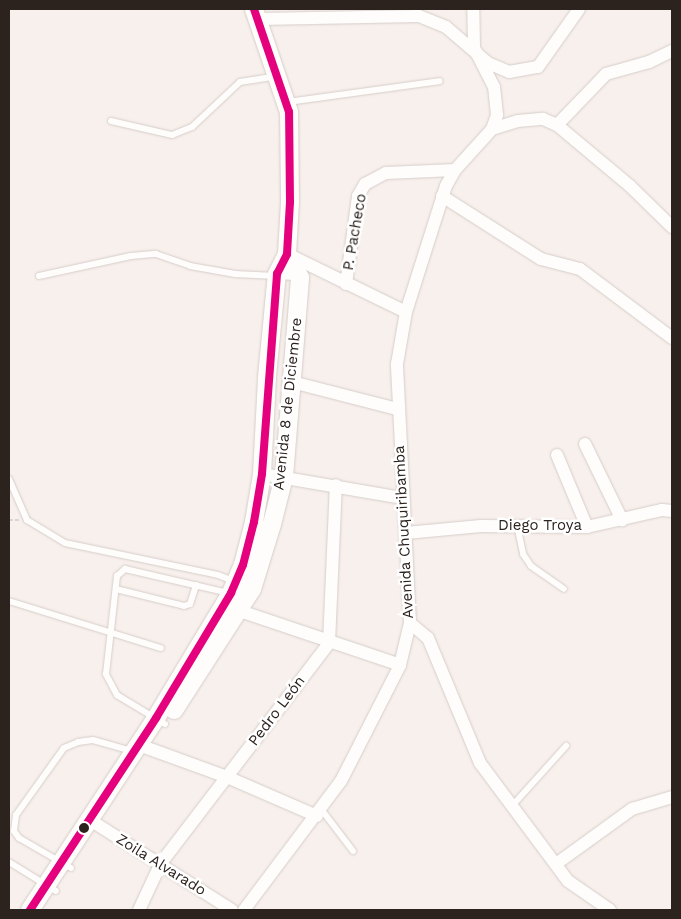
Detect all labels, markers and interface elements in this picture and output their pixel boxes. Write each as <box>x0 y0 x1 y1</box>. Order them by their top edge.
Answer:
street label: P. Pacheco <box>339 192 371 272</box>
street label: Avenida 8 de Diciembre <box>270 317 306 491</box>
street label: Avenida Chuquiribamba <box>390 445 418 619</box>
street label: Diego Troya <box>498 517 582 535</box>
street label: Pedro León <box>245 673 309 749</box>
unlabelled marker <box>79 823 89 833</box>
street label: Zoila Alvarado <box>112 830 210 900</box>

